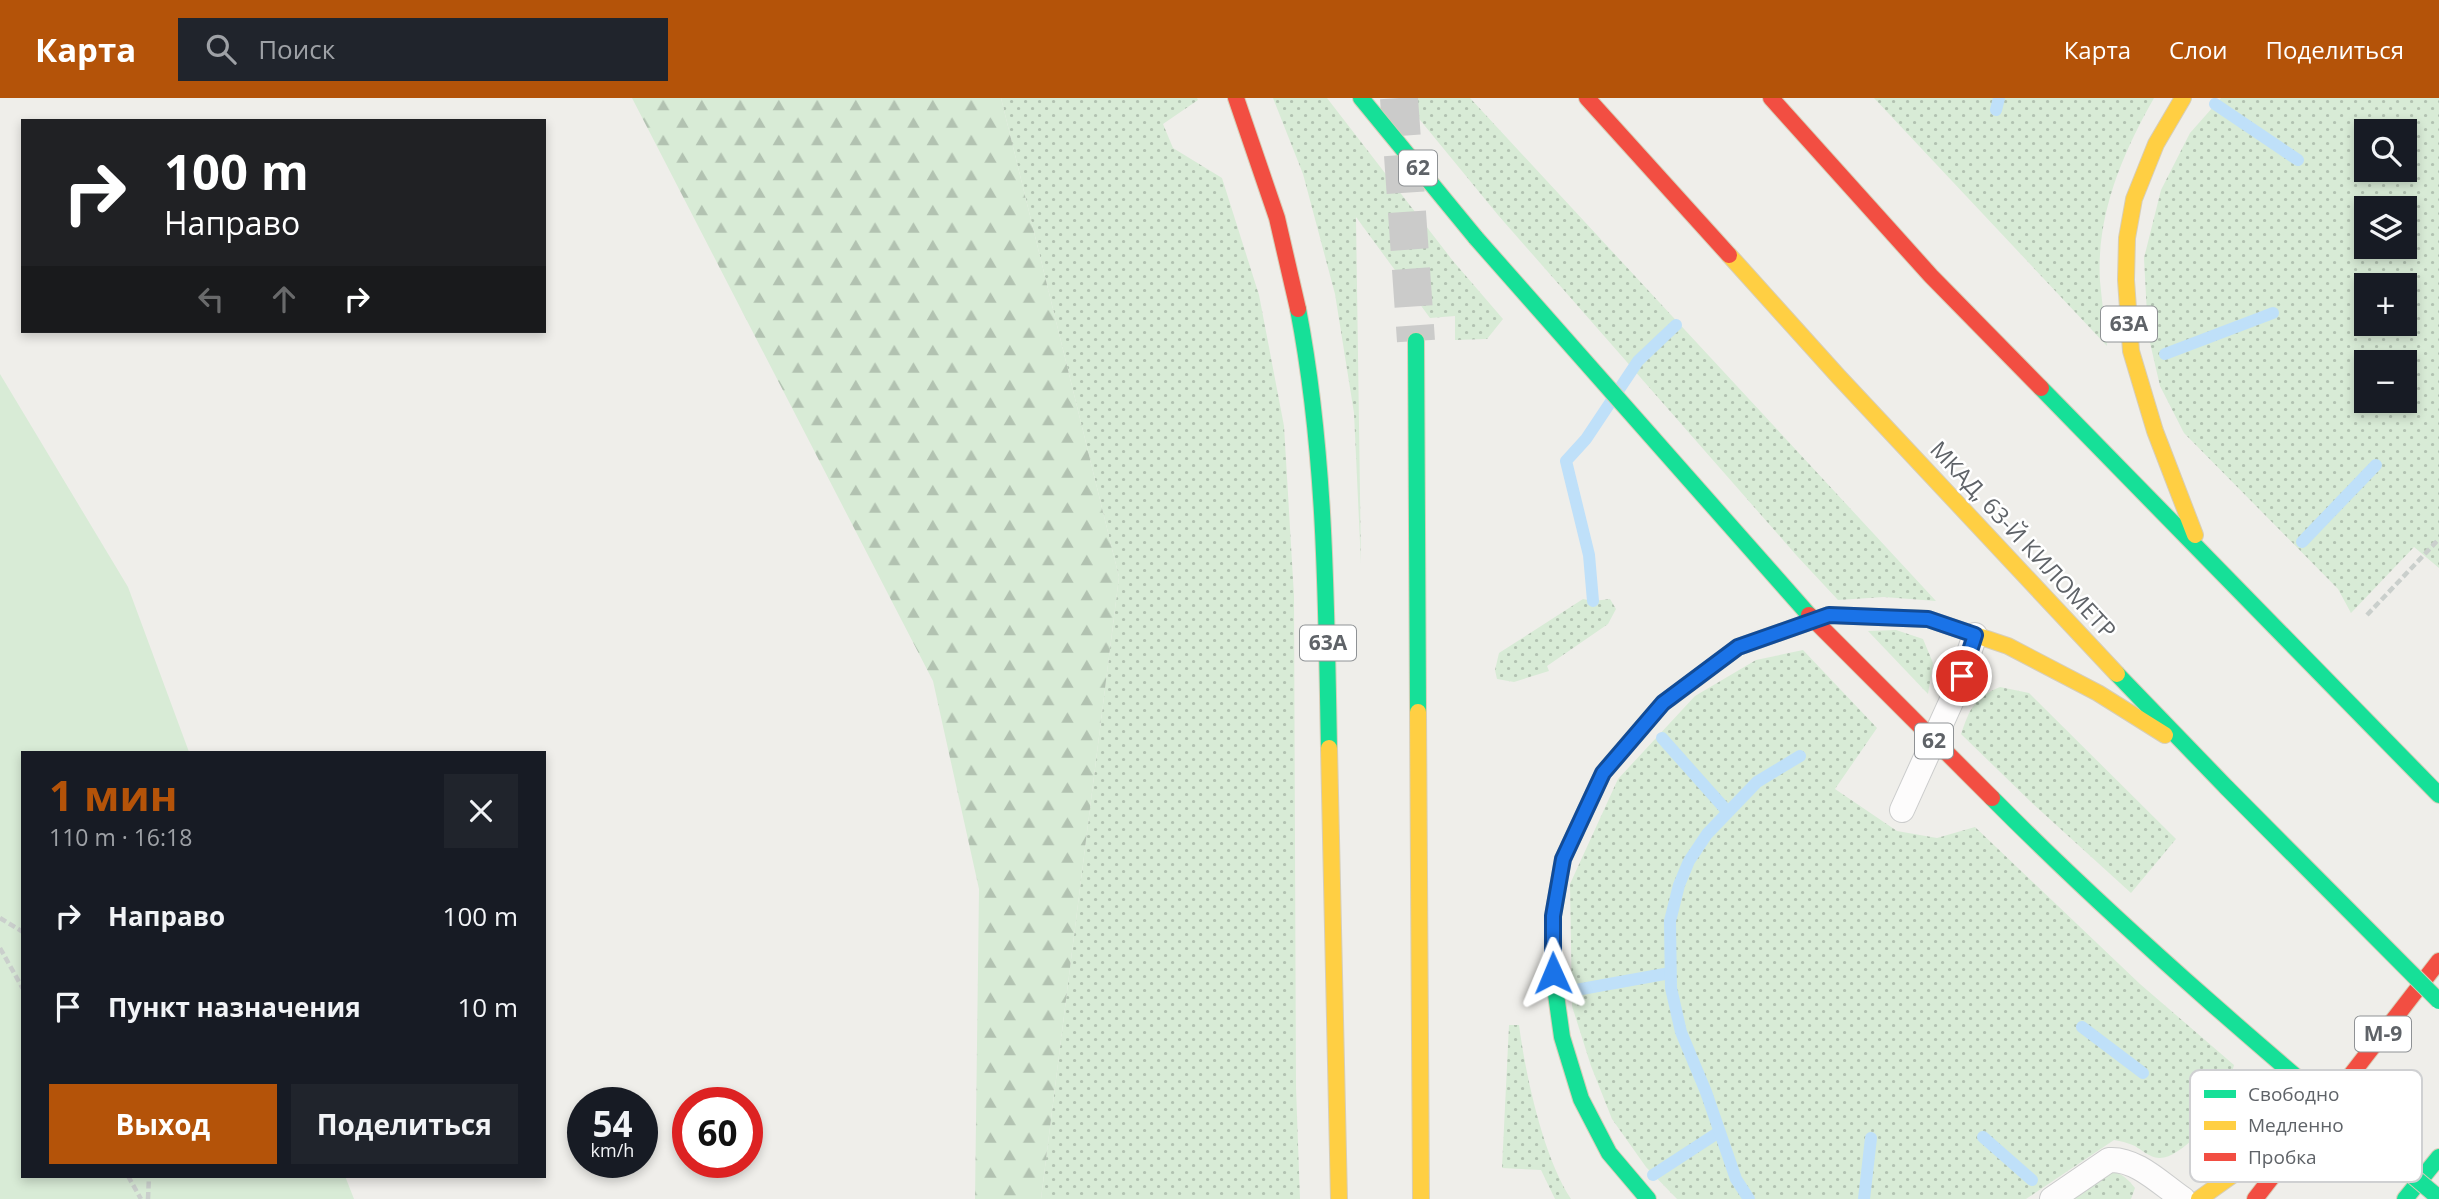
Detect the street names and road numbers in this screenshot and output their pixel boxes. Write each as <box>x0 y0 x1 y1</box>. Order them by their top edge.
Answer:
road number: 62 <box>1399 150 1437 186</box>
road number: 63A <box>2101 306 2157 342</box>
street label: МКАД, 63-Й КИЛОМЕТР <box>1924 433 2124 645</box>
road number: 63A <box>1300 626 1356 660</box>
road number: 62 <box>1915 724 1953 758</box>
road number: М-9 <box>2355 1016 2411 1052</box>

